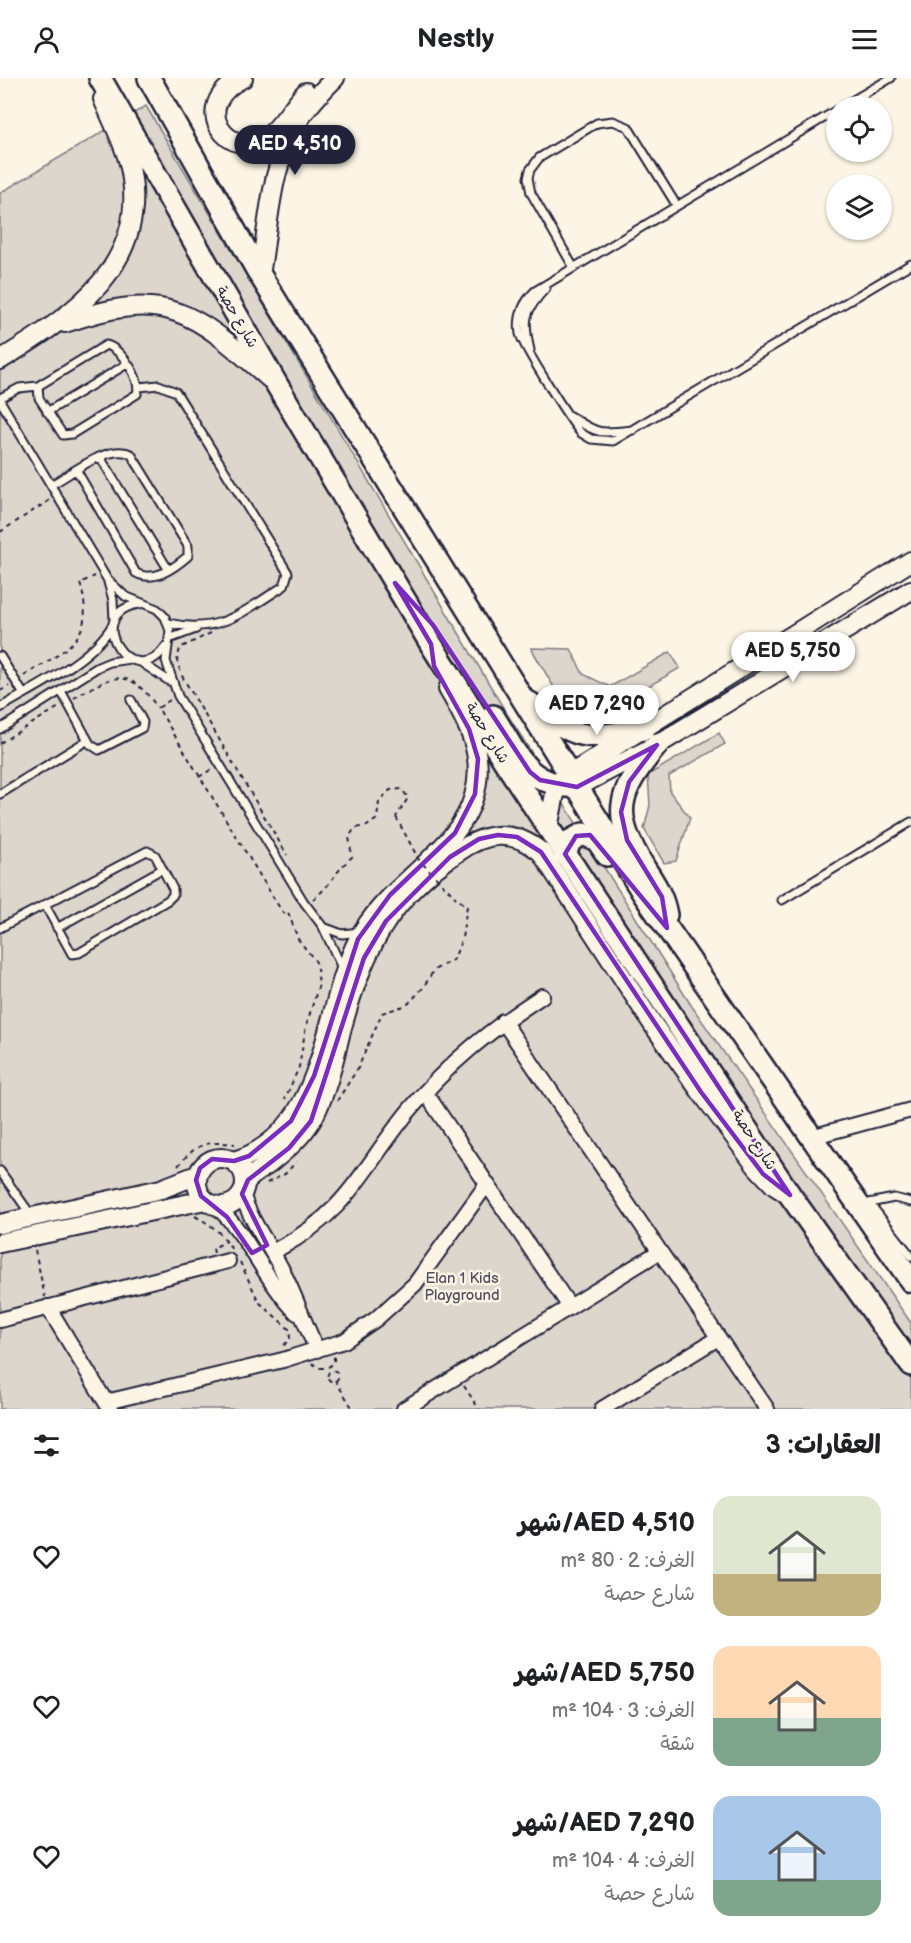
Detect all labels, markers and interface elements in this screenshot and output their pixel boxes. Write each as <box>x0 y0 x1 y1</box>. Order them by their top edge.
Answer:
icon: person <box>30 23 63 56</box>
text: Nestly <box>417 23 494 55</box>
icon: menu <box>848 23 881 56</box>
map controls <box>826 96 892 240</box>
button: locate <box>826 96 892 162</box>
pin: AED 4,510 <box>226 125 364 176</box>
text: AED 4,510 <box>248 132 342 156</box>
button: layers <box>826 174 892 240</box>
street label: شارع حصة <box>212 283 262 351</box>
pin: AED 5,750 <box>724 632 862 683</box>
text: AED 5,750 <box>745 639 841 663</box>
pin: AED 7,290 <box>528 685 666 736</box>
text: AED 7,290 <box>549 692 645 716</box>
street label: شارع حصة <box>461 699 513 767</box>
street label: شارع حصة <box>728 1106 780 1174</box>
park label: Elan 1 Kids Playground <box>424 1269 500 1305</box>
icon: filters <box>30 1429 63 1462</box>
text: العقارات: 3 <box>765 1430 881 1461</box>
text: AED 4,510/شهر <box>518 1508 695 1539</box>
icon: home <box>761 1520 833 1592</box>
icon: heart <box>30 1540 63 1573</box>
text: الغرف: 2 · 80 m² <box>561 1549 695 1573</box>
text: شارع حصة <box>604 1582 695 1606</box>
text: AED 5,750/شهر <box>515 1658 695 1689</box>
icon: home <box>761 1670 833 1742</box>
icon: heart <box>30 1690 63 1723</box>
text: الغرف: 3 · 104 m² <box>552 1699 695 1723</box>
text: شقة <box>660 1732 695 1756</box>
text: AED 7,290/شهر <box>514 1808 695 1839</box>
icon: home <box>761 1820 833 1892</box>
icon: heart <box>30 1840 63 1873</box>
text: الغرف: 4 · 104 m² <box>552 1849 695 1873</box>
text: شارع حصة <box>604 1882 695 1906</box>

